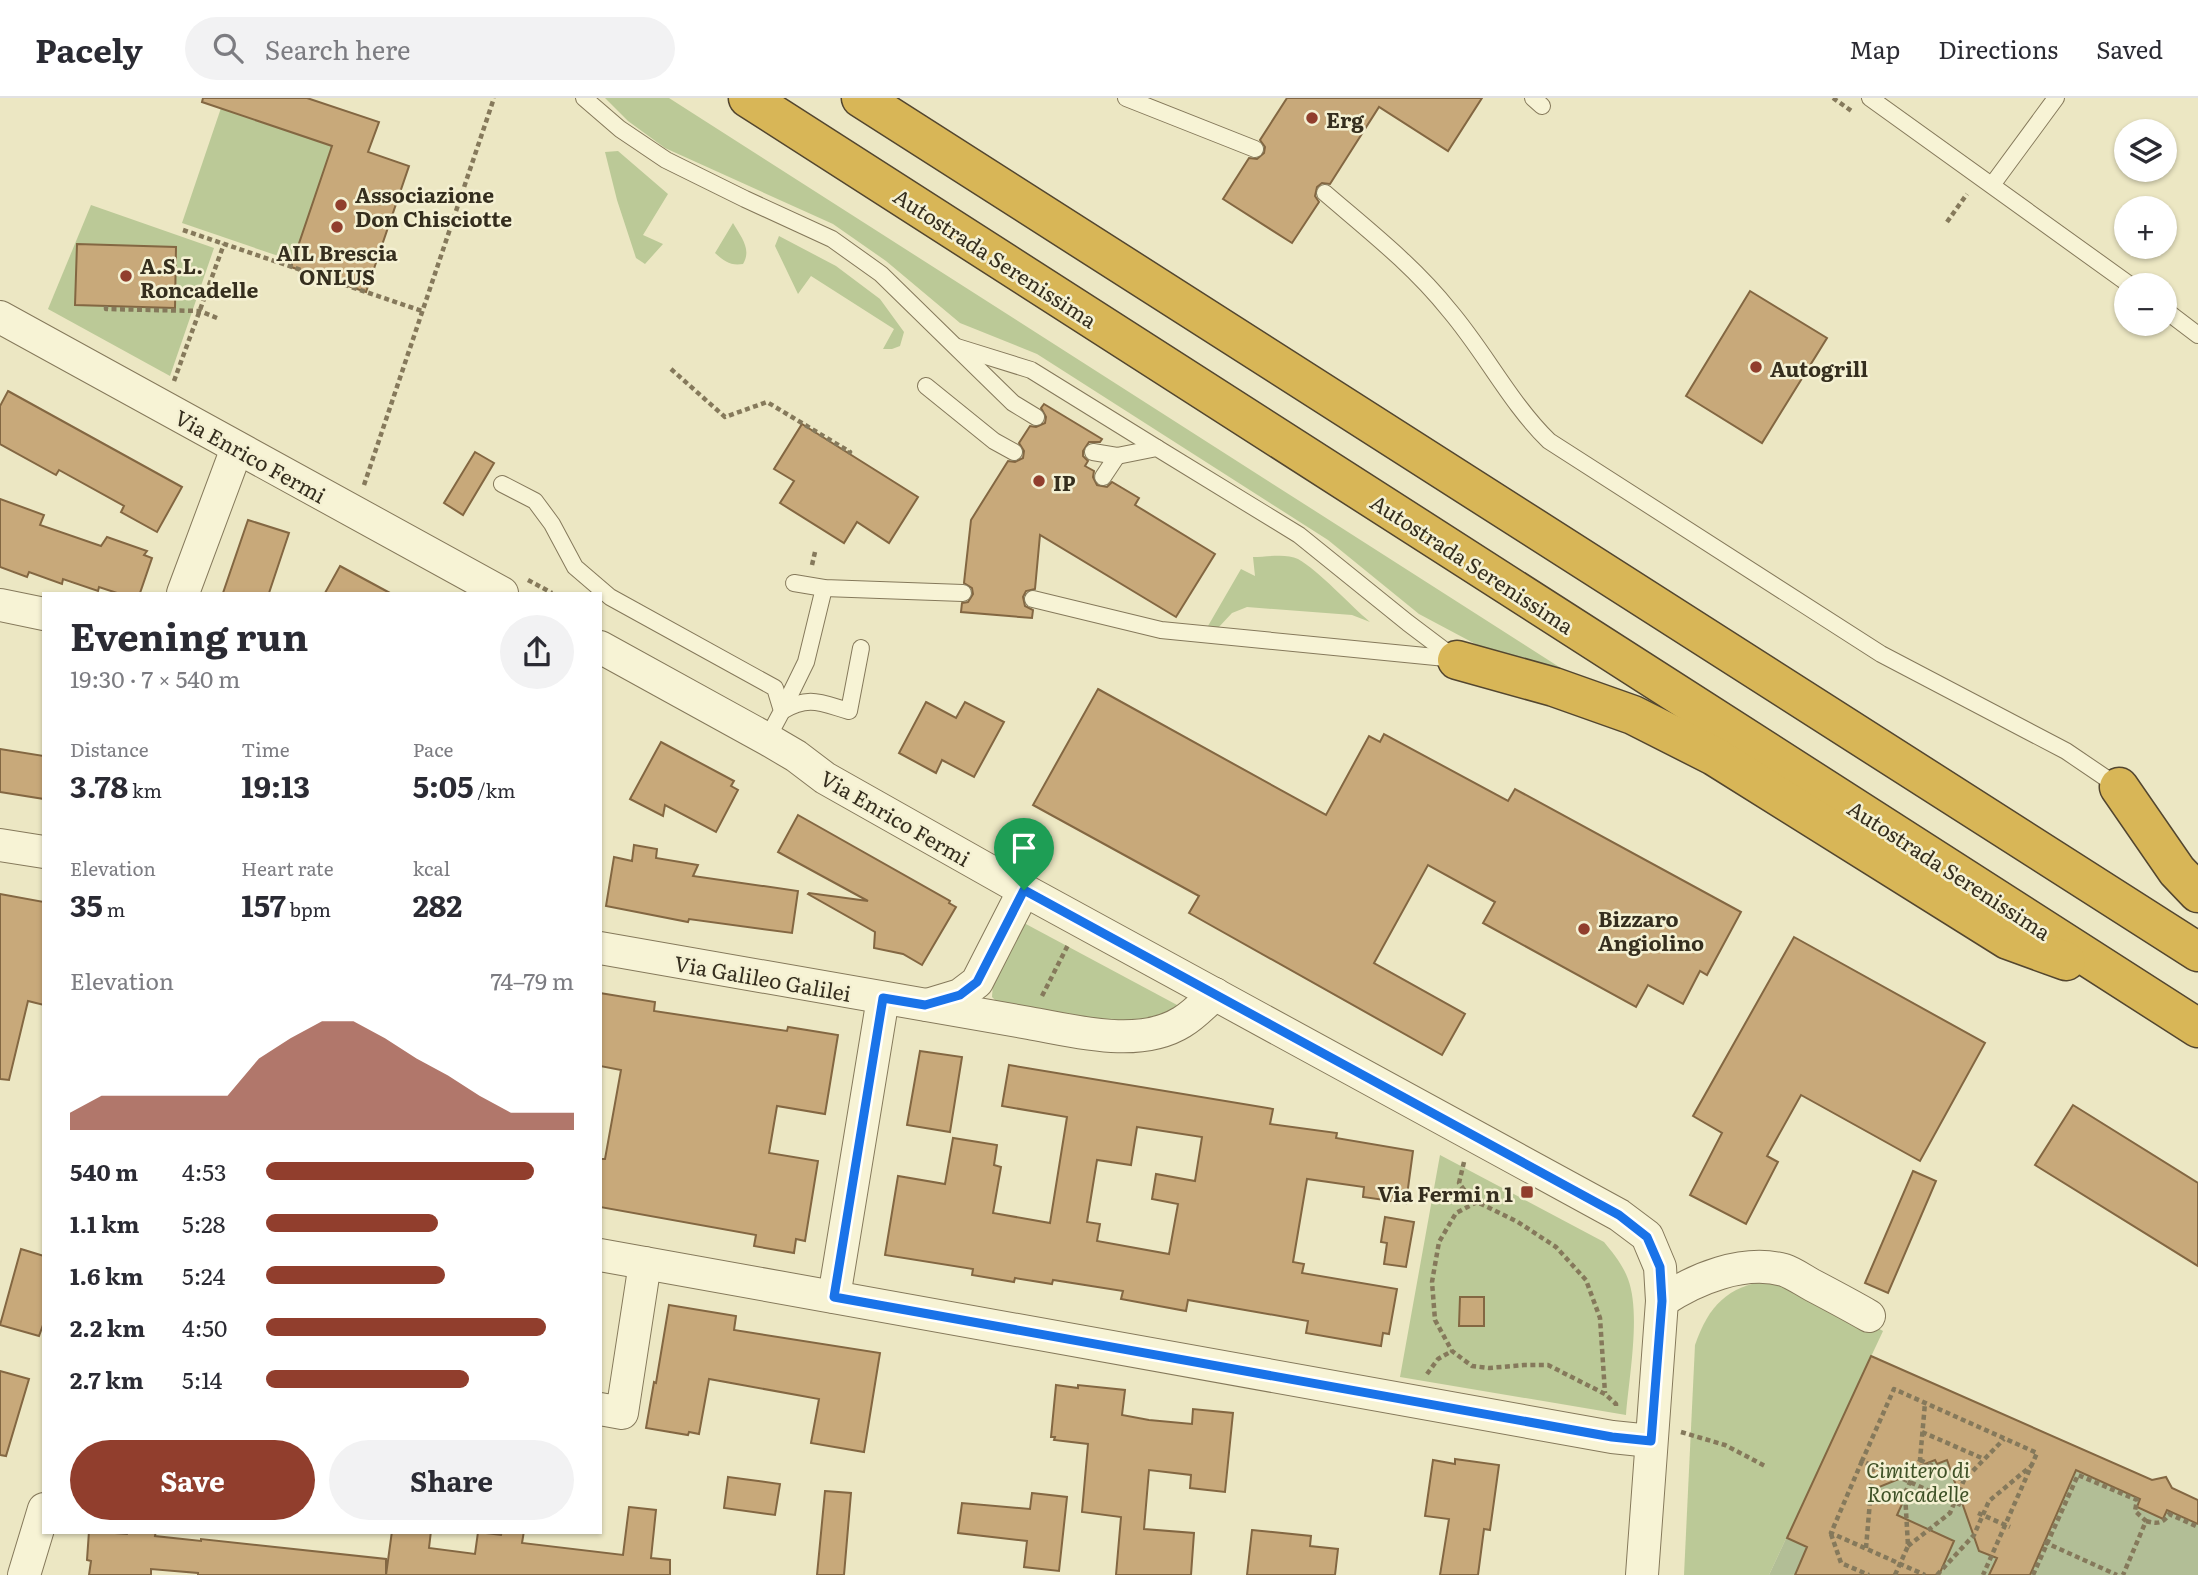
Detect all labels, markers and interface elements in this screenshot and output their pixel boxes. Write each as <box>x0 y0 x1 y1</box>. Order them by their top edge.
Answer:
search box <box>185 17 675 80</box>
text: Pacely <box>35 24 143 73</box>
icon: search <box>209 29 247 67</box>
text: Search here <box>265 29 411 68</box>
text: Map <box>1849 31 1900 66</box>
text: Directions <box>1938 31 2058 66</box>
text: Saved <box>2096 31 2163 66</box>
place label: Erg <box>1326 103 1364 134</box>
marker: Erg <box>1304 110 1320 126</box>
map controls <box>2114 119 2177 336</box>
button: layers <box>2114 119 2177 182</box>
place label: Associazione Don Chisciotte <box>355 178 512 233</box>
street label: Autostrada Serenissima <box>888 180 1104 335</box>
button: + <box>2114 196 2177 259</box>
marker: Associazione Don Chisciotte <box>333 197 349 213</box>
marker: AIL Brescia ONLUS <box>329 219 345 235</box>
place label: AIL Brescia ONLUS <box>276 236 399 291</box>
place label: A.S.L. Roncadelle <box>140 249 259 304</box>
marker: A.S.L. Roncadelle <box>118 268 134 284</box>
button: − <box>2114 273 2177 336</box>
place label: Autogrill <box>1770 352 1868 383</box>
marker: Autogrill <box>1748 359 1764 375</box>
street label: Via Enrico Fermi <box>170 401 332 509</box>
place label: IP <box>1053 466 1076 497</box>
marker: IP <box>1031 473 1047 489</box>
street label: Autostrada Serenissima <box>1365 486 1581 641</box>
text: Evening run <box>70 606 308 663</box>
button: share <box>500 615 574 689</box>
text: 19:30 · 7 × 540 m <box>70 661 240 695</box>
text: Distance <box>70 735 149 763</box>
text: Time <box>241 735 290 763</box>
text: Pace <box>413 735 453 763</box>
street label: Via Enrico Fermi <box>815 761 977 873</box>
text: 3.78 <box>70 763 128 807</box>
text: 19:13 <box>241 763 310 807</box>
text: 5:05 <box>413 763 474 807</box>
text: km <box>128 776 162 804</box>
text: /km <box>474 776 515 804</box>
street label: Autostrada Serenissima <box>1842 792 2058 947</box>
pin <box>994 818 1054 890</box>
icon: arrive <box>1005 829 1043 867</box>
text: Elevation <box>70 854 156 882</box>
text: Heart rate <box>241 854 334 882</box>
text: kcal <box>413 854 450 882</box>
text: 35 <box>70 882 103 926</box>
text: 157 <box>241 882 286 926</box>
text: 282 <box>413 882 462 926</box>
text: m <box>103 895 125 923</box>
text: bpm <box>286 895 331 923</box>
place label: Bizzaro Angiolino <box>1598 902 1704 957</box>
marker: Bizzaro Angiolino <box>1576 921 1592 937</box>
street label: Via Galileo Galilei <box>672 946 854 1008</box>
text: Elevation <box>70 963 174 997</box>
text: 74–79 m <box>491 963 574 997</box>
text: 540 m <box>70 1154 138 1188</box>
text: 4:53 <box>182 1154 226 1188</box>
place label: Via Fermi n 1 <box>1377 1177 1513 1208</box>
marker: Via Fermi n 1 <box>1519 1184 1535 1200</box>
text: 1.1 km <box>70 1206 140 1240</box>
text: 5:28 <box>182 1206 225 1240</box>
text: 1.6 km <box>70 1258 143 1292</box>
text: 5:24 <box>182 1258 225 1292</box>
text: 2.2 km <box>70 1310 145 1344</box>
text: 4:50 <box>182 1310 227 1344</box>
text: 2.7 km <box>70 1362 144 1396</box>
text: 5:14 <box>182 1362 222 1396</box>
button: Save <box>70 1440 315 1520</box>
button: Share <box>329 1440 574 1520</box>
park label: Cimitero di Roncadelle <box>1866 1453 1971 1508</box>

